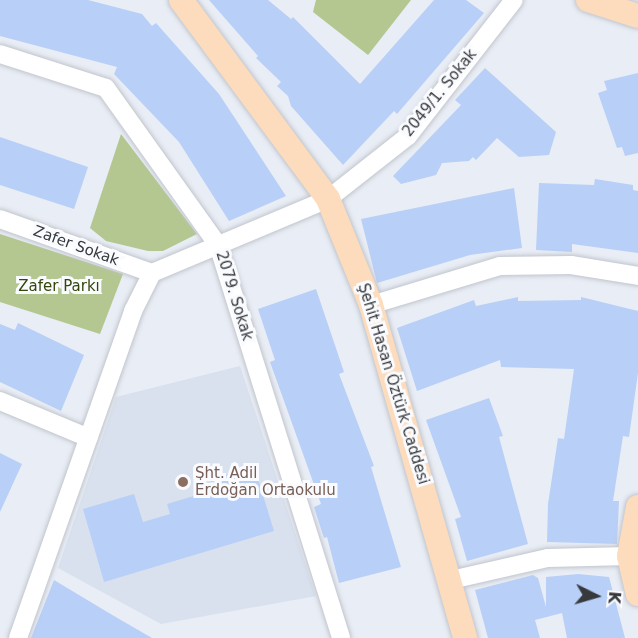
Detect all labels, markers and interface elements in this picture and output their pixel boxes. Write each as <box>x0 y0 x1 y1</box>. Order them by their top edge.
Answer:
street label: 2049/1. Sokak <box>399 46 481 140</box>
street label: Zafer Sokak <box>31 222 121 270</box>
street label: 2079. Sokak <box>212 249 256 343</box>
park label: Zafer Parkı <box>18 278 100 296</box>
street label: Şehit Hasan Öztürk Caddesi <box>354 281 432 487</box>
place label: Şht. Adil Erdoğan Ortaokulu <box>195 464 336 499</box>
marker: Şht. Adil Erdoğan Ortaokulu <box>176 475 190 489</box>
north arrow <box>566 566 626 626</box>
text: K <box>604 591 624 605</box>

